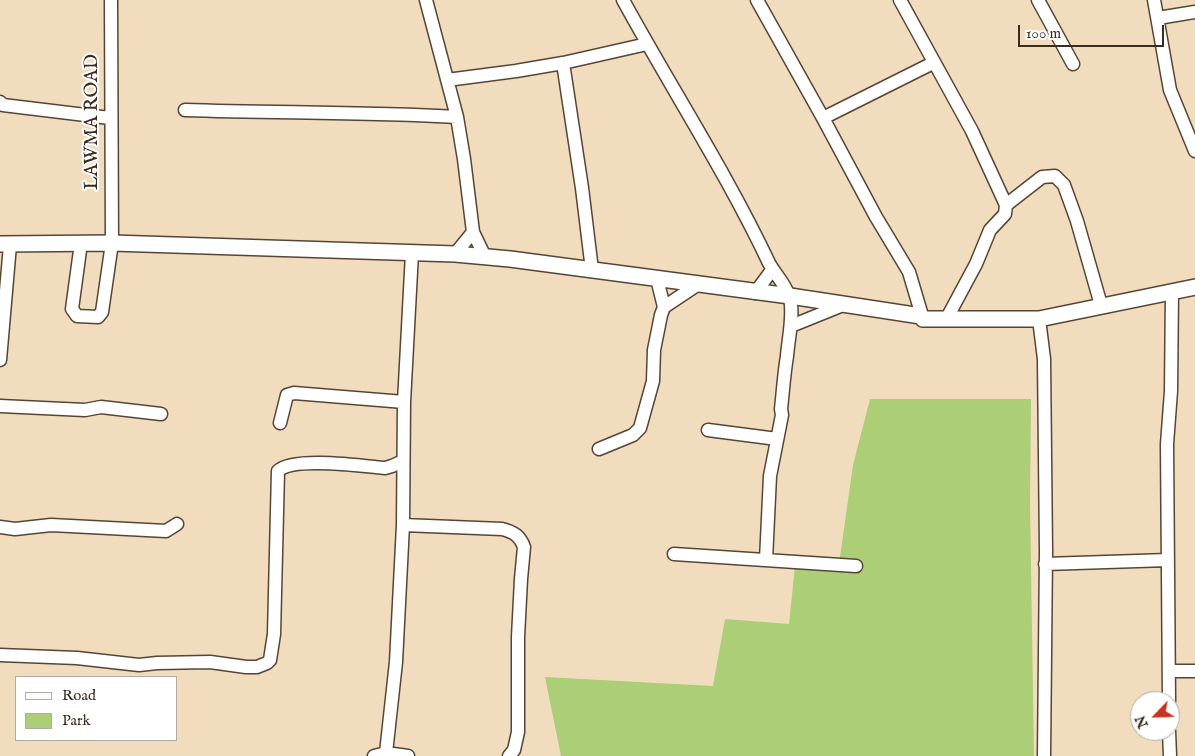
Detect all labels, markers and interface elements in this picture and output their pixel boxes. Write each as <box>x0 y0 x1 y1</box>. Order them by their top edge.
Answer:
scale bar <box>1020 15 1166 47</box>
text: 100 m <box>1026 24 1061 43</box>
street label: LAWMA ROAD <box>82 54 104 190</box>
legend <box>15 676 178 741</box>
text: Road <box>62 686 96 705</box>
north arrow <box>1130 691 1180 741</box>
text: Park <box>62 711 91 730</box>
text: N <box>1132 712 1153 731</box>

